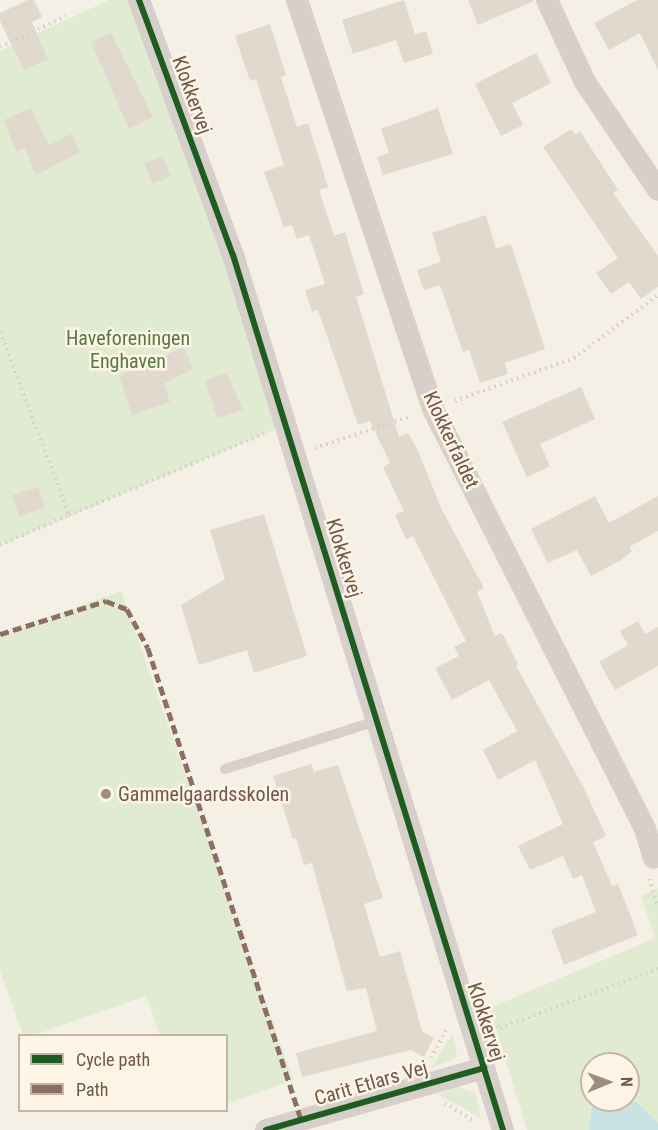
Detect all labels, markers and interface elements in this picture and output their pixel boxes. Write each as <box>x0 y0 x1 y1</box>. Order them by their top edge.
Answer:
street label: Klokkervej <box>167 53 217 137</box>
park label: Haveforeningen Enghaven <box>66 327 190 374</box>
street label: Klokkerfaldet <box>418 387 484 493</box>
street label: Klokkervej <box>321 516 367 600</box>
place label: Gammelgaardsskolen <box>118 782 289 806</box>
marker: Gammelgaardsskolen <box>99 787 113 801</box>
street label: Klokkervej <box>462 980 510 1064</box>
legend <box>18 1034 228 1112</box>
text: Cycle path <box>76 1049 150 1070</box>
north arrow <box>580 1052 640 1112</box>
street label: Carit Etlars Vej <box>312 1055 430 1111</box>
text: N <box>617 1077 636 1087</box>
text: Path <box>76 1079 109 1100</box>

